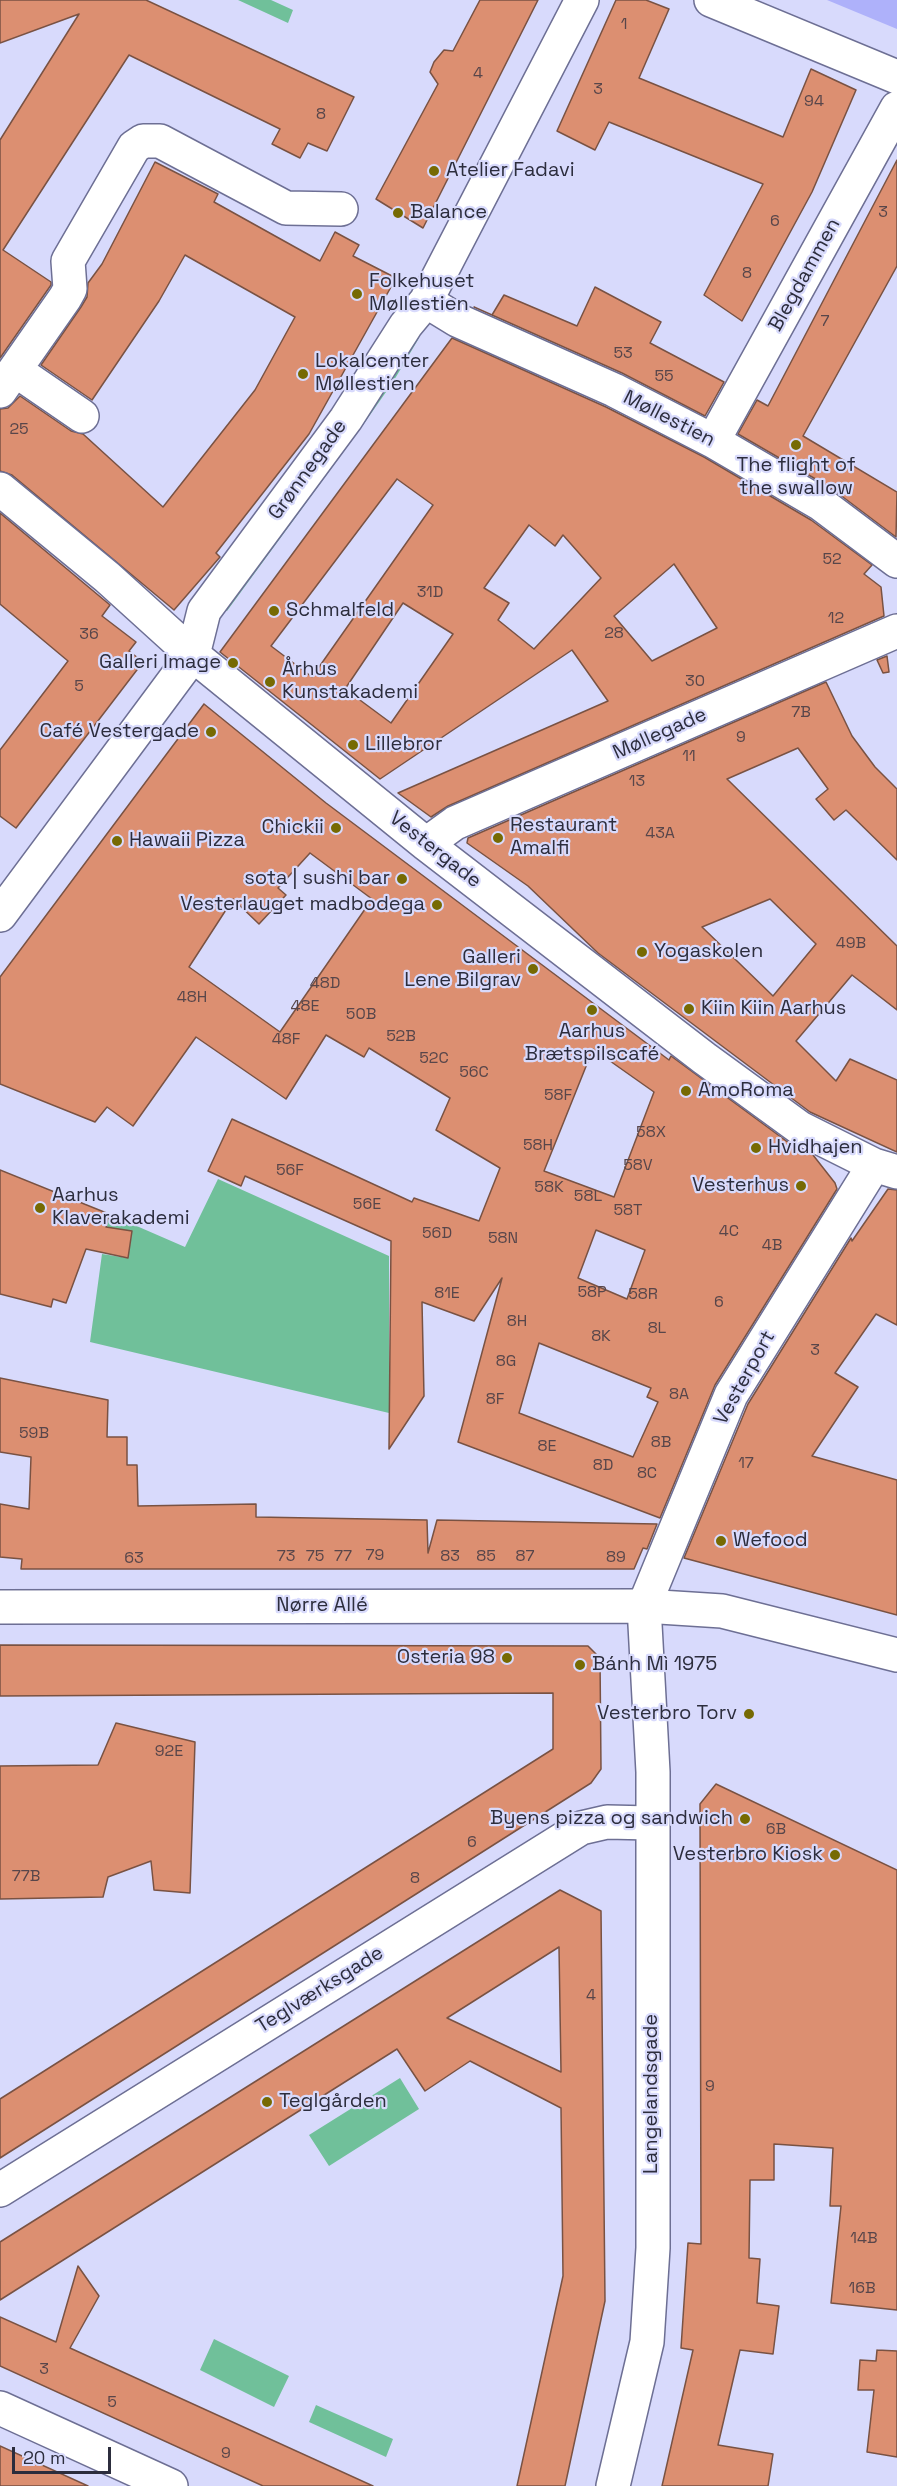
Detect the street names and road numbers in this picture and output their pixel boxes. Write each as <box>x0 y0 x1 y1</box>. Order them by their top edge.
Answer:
street label: Blegdammen <box>764 214 846 336</box>
street label: Møllestien <box>619 386 719 452</box>
street label: Grønnegade <box>264 415 352 525</box>
street label: Møllegade <box>609 703 711 765</box>
street label: Vestergade <box>384 807 486 893</box>
street label: Vesterport <box>709 1327 781 1429</box>
street label: Nørre Allé <box>276 1594 368 1618</box>
street label: Teglværksgade <box>252 1941 388 2039</box>
street label: Langelandsgade <box>640 2014 664 2174</box>

